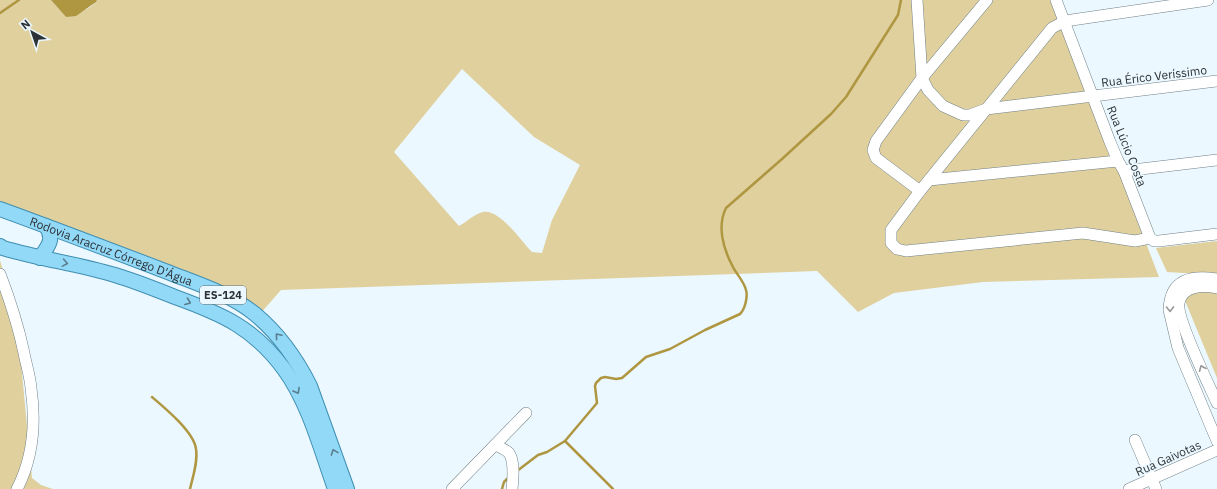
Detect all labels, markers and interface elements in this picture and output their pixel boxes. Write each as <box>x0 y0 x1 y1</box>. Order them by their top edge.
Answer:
north arrow <box>12 12 52 52</box>
text: N <box>18 16 33 32</box>
street label: Rua Érico Veríssimo <box>1100 62 1208 90</box>
street label: Rua Lúcio Costa <box>1104 104 1150 189</box>
street label: Rodovia Aracruz Córrego D'Água <box>28 213 196 289</box>
one-way arrow <box>62 258 68 267</box>
road number: ES-124 <box>200 286 246 304</box>
one-way arrow <box>185 297 192 305</box>
one-way arrow <box>1166 306 1174 312</box>
one-way arrow <box>276 333 283 341</box>
one-way arrow <box>1198 364 1206 371</box>
one-way arrow <box>292 387 299 394</box>
street label: Rua Gaivotas <box>1133 437 1203 479</box>
one-way arrow <box>331 449 339 456</box>

